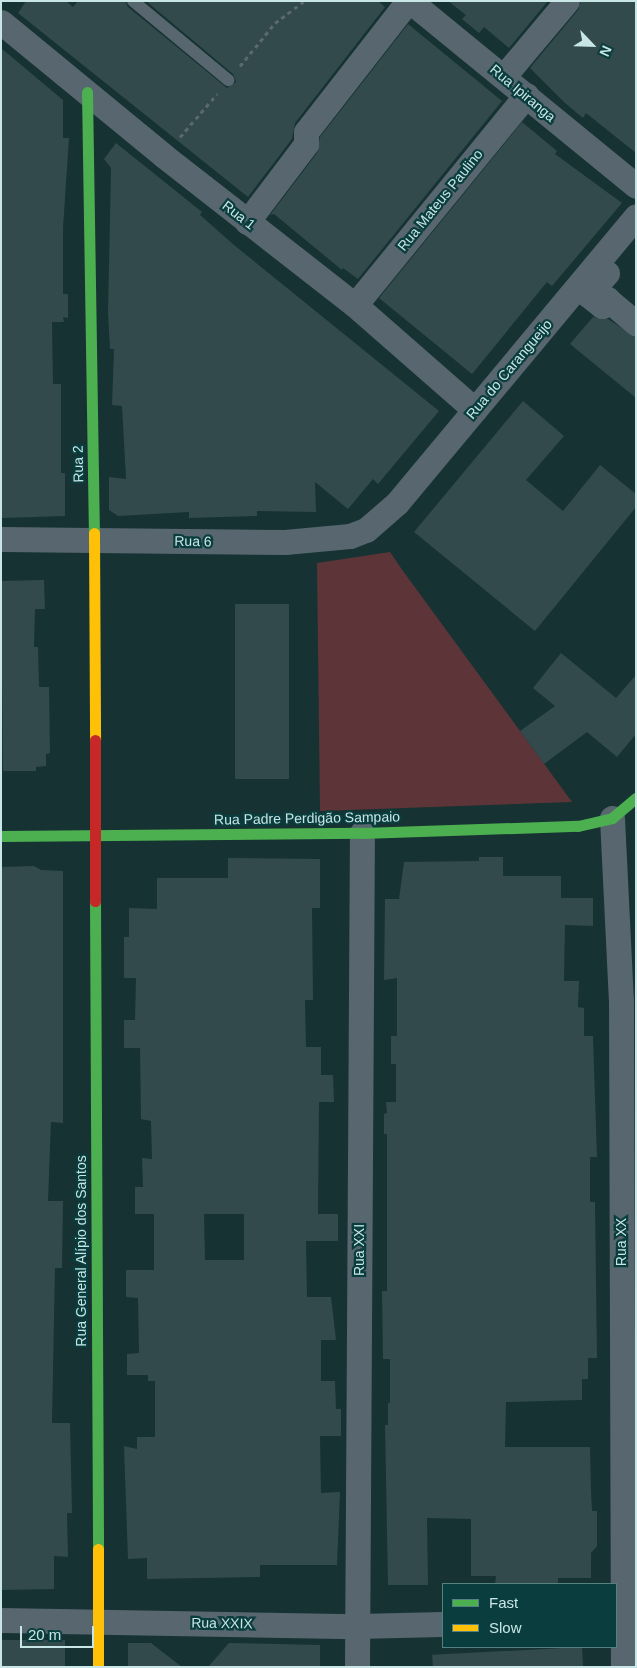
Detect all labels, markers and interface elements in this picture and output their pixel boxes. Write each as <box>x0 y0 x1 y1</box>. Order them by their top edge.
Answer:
north arrow <box>567 20 617 70</box>
text: N <box>596 43 615 59</box>
street label: Rua Ipiranga <box>487 61 559 125</box>
street label: Rua Mateus Paulino <box>394 146 486 254</box>
street label: Rua 1 <box>219 197 259 233</box>
street label: Rua do Carangueijo <box>463 316 555 422</box>
street label: Rua 2 <box>69 445 87 483</box>
street label: Rua 6 <box>174 532 212 550</box>
street label: Rua Padre Perdigão Sampaio <box>214 808 400 828</box>
street label: Rua General Alípio dos Santos <box>73 1155 89 1347</box>
street label: Rua XX <box>613 1218 629 1266</box>
street label: Rua XXI <box>351 1224 367 1276</box>
legend <box>442 1583 617 1648</box>
text: Fast <box>489 1594 518 1611</box>
street label: Rua XXIX <box>191 1614 253 1632</box>
scale bar <box>22 1616 96 1648</box>
text: Slow <box>489 1619 522 1636</box>
text: 20 m <box>28 1626 61 1643</box>

